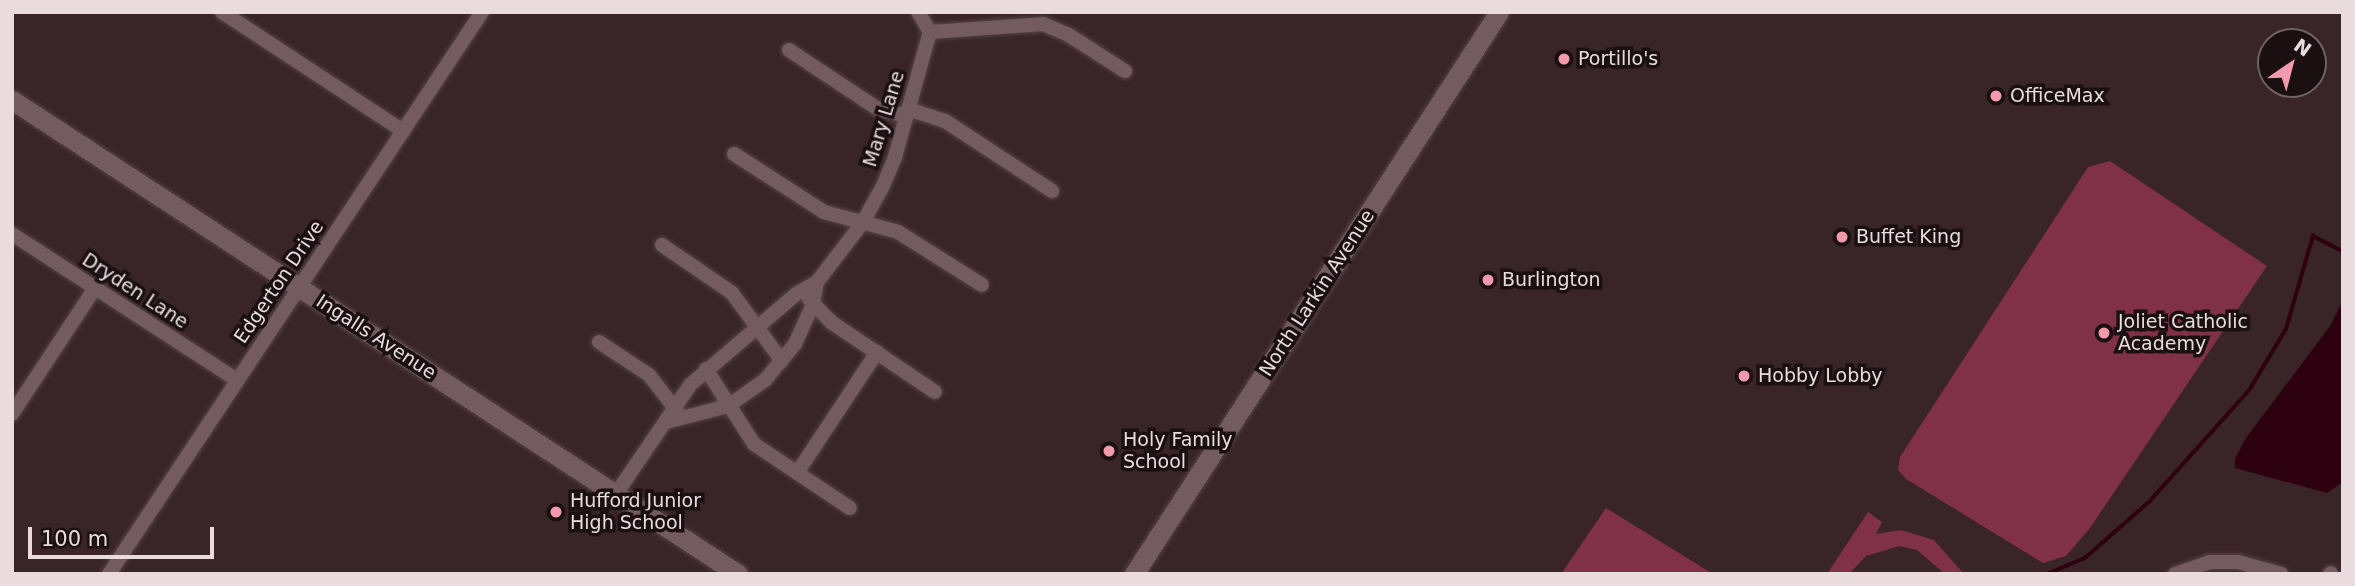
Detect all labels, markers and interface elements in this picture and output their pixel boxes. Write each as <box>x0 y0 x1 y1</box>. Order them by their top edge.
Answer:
north arrow <box>2257 28 2327 98</box>
text: N <box>2290 34 2316 61</box>
place label: Portillo's <box>1578 48 1658 70</box>
marker: Portillo's <box>1556 51 1572 67</box>
street label: Mary Lane <box>859 68 909 170</box>
place label: OfficeMax <box>2010 85 2105 107</box>
marker: OfficeMax <box>1988 88 2004 104</box>
street label: North Larkin Avenue <box>1255 205 1379 381</box>
street label: Edgerton Drive <box>229 216 329 348</box>
place label: Buffet King <box>1856 226 1961 248</box>
marker: Buffet King <box>1834 229 1850 245</box>
street label: Dryden Lane <box>78 248 192 334</box>
place label: Burlington <box>1502 269 1601 291</box>
marker: Burlington <box>1480 272 1496 288</box>
street label: Ingalls Avenue <box>312 290 440 384</box>
place label: Joliet Catholic Academy <box>2118 311 2248 355</box>
marker: Joliet Catholic Academy <box>2096 325 2112 341</box>
place label: Hobby Lobby <box>1758 365 1883 387</box>
marker: Hobby Lobby <box>1736 368 1752 384</box>
place label: Holy Family School <box>1123 429 1233 473</box>
marker: Holy Family School <box>1101 443 1117 459</box>
place label: Hufford Junior High School <box>570 490 701 534</box>
marker: Hufford Junior High School <box>548 504 564 520</box>
scale bar <box>32 512 217 556</box>
text: 100 m <box>41 527 108 551</box>

